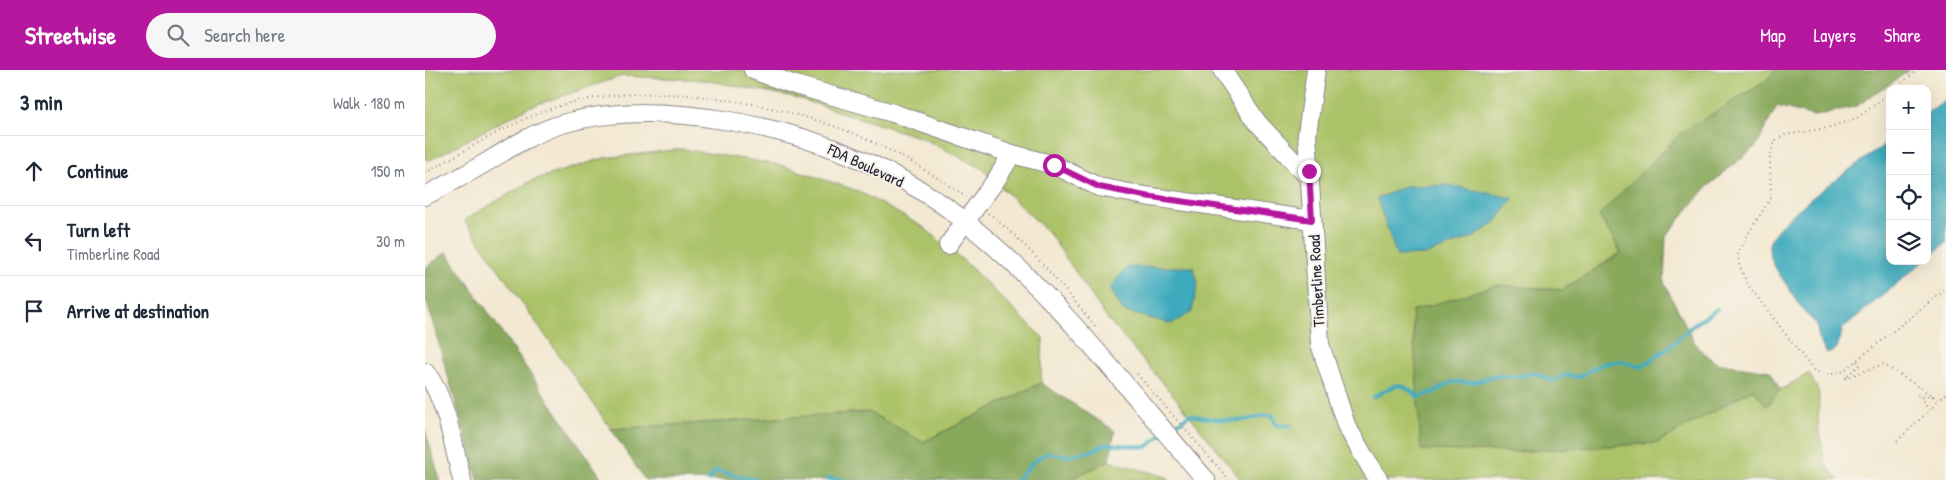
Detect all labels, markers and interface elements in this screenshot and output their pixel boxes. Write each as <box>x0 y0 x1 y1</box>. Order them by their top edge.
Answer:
search box <box>146 13 496 58</box>
text: Streetwise <box>25 19 116 51</box>
icon: search <box>164 21 192 49</box>
text: Search here <box>204 22 285 48</box>
text: Map <box>1760 23 1786 48</box>
text: Layers <box>1814 23 1856 48</box>
text: Share <box>1884 23 1921 48</box>
map controls <box>1886 85 1931 265</box>
button: + <box>1886 85 1931 130</box>
text: 3 min <box>20 88 63 117</box>
text: Walk · 180 m <box>333 92 405 114</box>
button: − <box>1886 130 1931 175</box>
street label: FDA Boulevard <box>823 137 908 192</box>
route start <box>1043 154 1066 177</box>
icon: ahead <box>20 157 48 185</box>
text: Continue <box>67 158 128 184</box>
text: 150 m <box>371 160 405 182</box>
route end <box>1298 160 1321 183</box>
button: locate <box>1886 175 1931 220</box>
text: Turn left <box>67 217 130 243</box>
button: layers <box>1886 220 1931 265</box>
icon: left <box>20 227 48 255</box>
text: 30 m <box>376 230 405 252</box>
street label: Timberline Road <box>1303 234 1329 328</box>
text: Timberline Road <box>67 243 159 265</box>
icon: arrive <box>20 297 48 325</box>
text: Arrive at destination <box>67 298 209 324</box>

